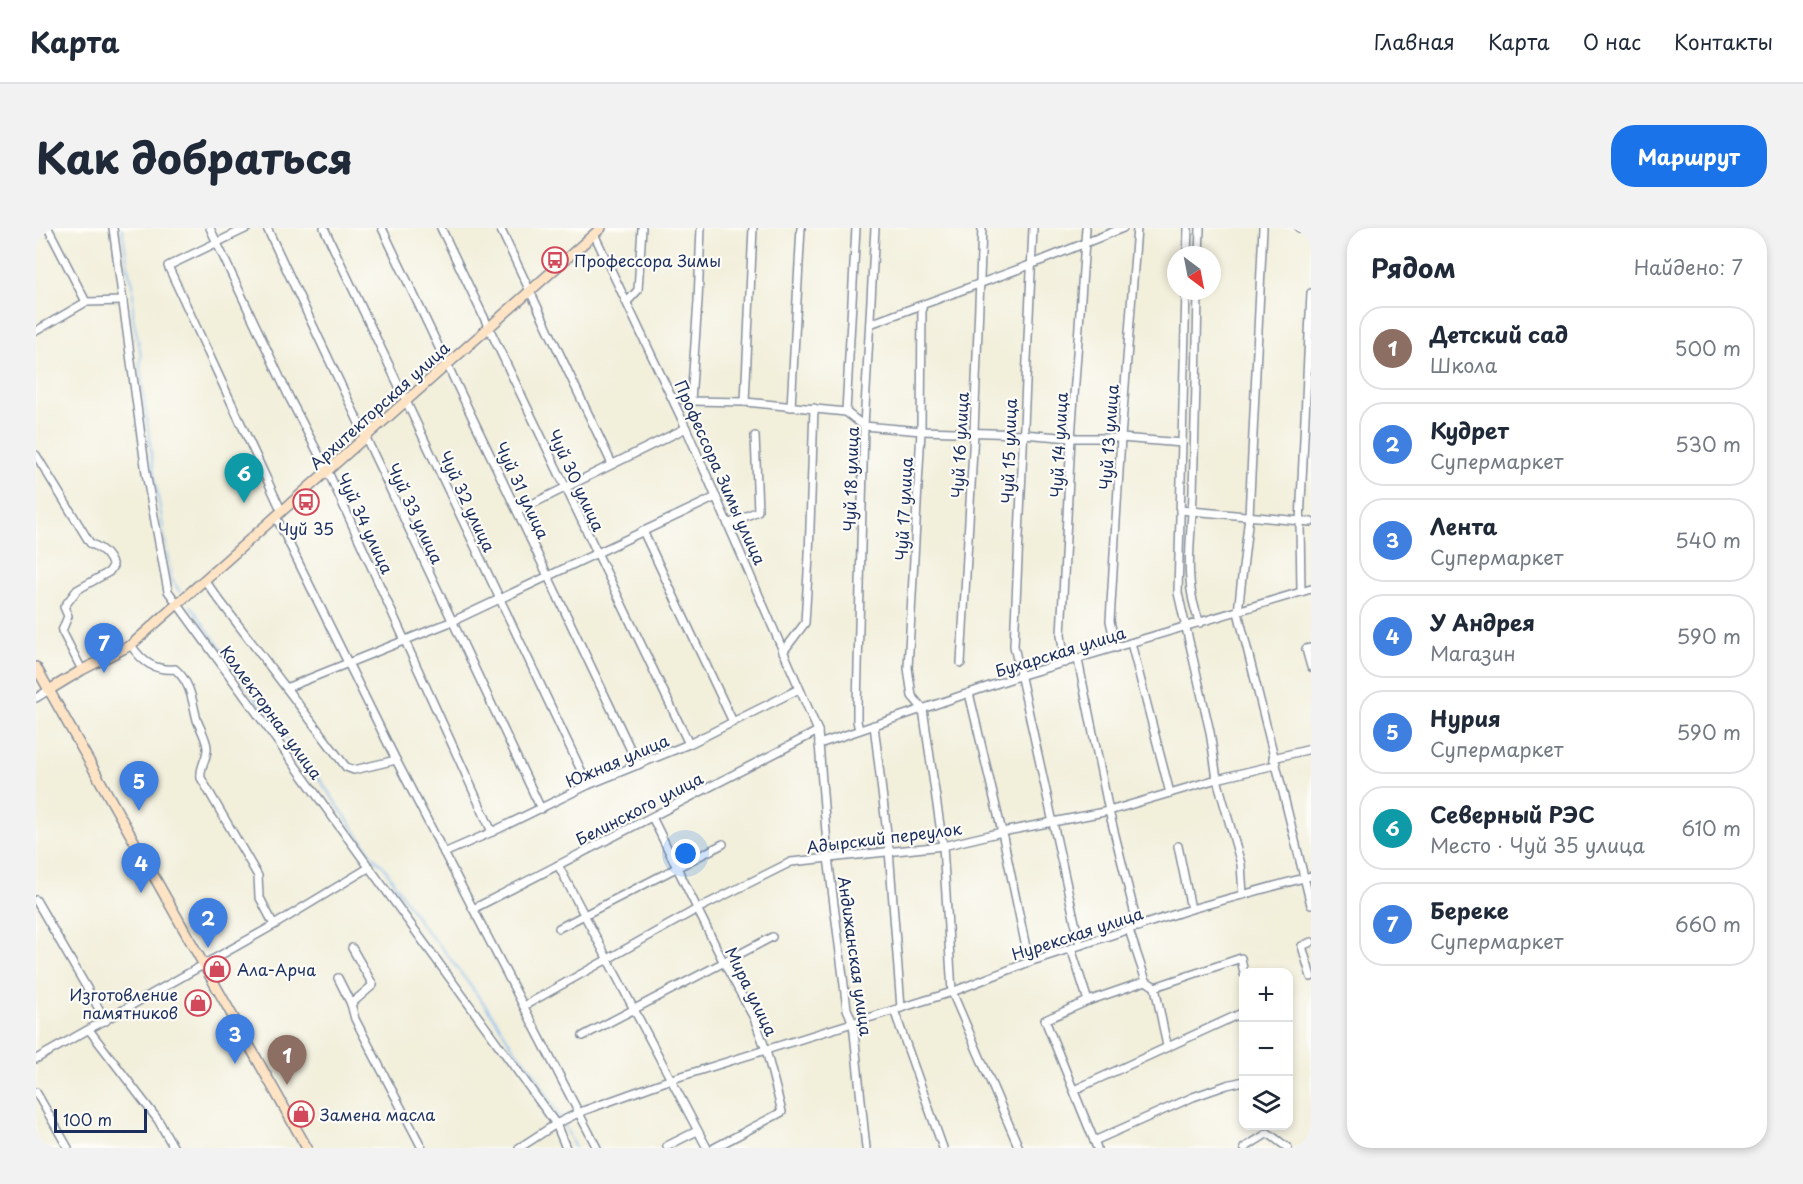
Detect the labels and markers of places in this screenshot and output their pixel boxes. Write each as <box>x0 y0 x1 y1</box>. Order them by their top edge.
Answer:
bus stop icon: Профессора Зимы <box>540 245 570 275</box>
place label: Профессора Зимы <box>574 248 721 272</box>
pin: 6 <box>224 454 264 503</box>
bus stop icon: Чуй 35 <box>291 487 321 517</box>
place label: Чуй 35 <box>278 516 334 540</box>
pin: 7 <box>84 624 124 673</box>
pin: 5 <box>120 762 158 811</box>
pin: 4 <box>122 844 160 893</box>
pin: 2 <box>188 898 228 948</box>
shop icon: Ала-Арча <box>202 954 232 984</box>
place label: Ала-Арча <box>237 957 316 981</box>
place label: Изготовление памятников <box>69 982 178 1024</box>
shop icon: Изготовление памятников <box>183 988 213 1018</box>
pin: 3 <box>216 1014 254 1064</box>
pin: 1 <box>268 1036 306 1085</box>
shop icon: Замена масла <box>286 1099 316 1129</box>
place label: Замена масла <box>320 1102 435 1126</box>

